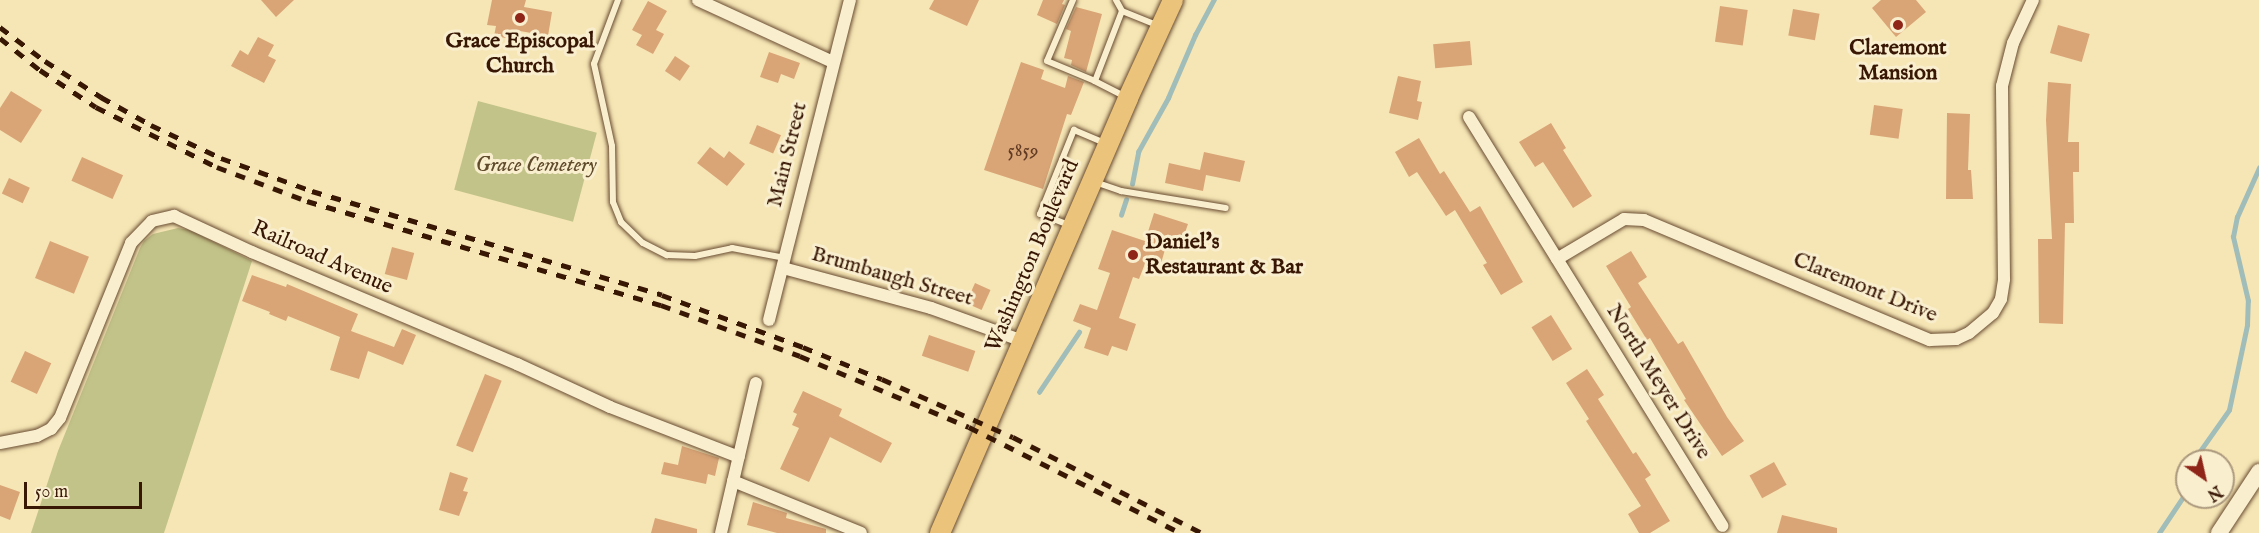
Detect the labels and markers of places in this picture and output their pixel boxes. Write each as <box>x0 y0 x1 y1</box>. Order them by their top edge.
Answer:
marker: Grace Episcopal Church <box>513 11 527 25</box>
marker: Claremont Mansion <box>1891 18 1905 32</box>
place label: Grace Episcopal Church <box>446 28 594 80</box>
place label: Claremont Mansion <box>1849 35 1947 86</box>
place label: Daniel's Restaurant & Bar <box>1145 229 1303 280</box>
marker: Daniel's Restaurant & Bar <box>1126 248 1140 262</box>

